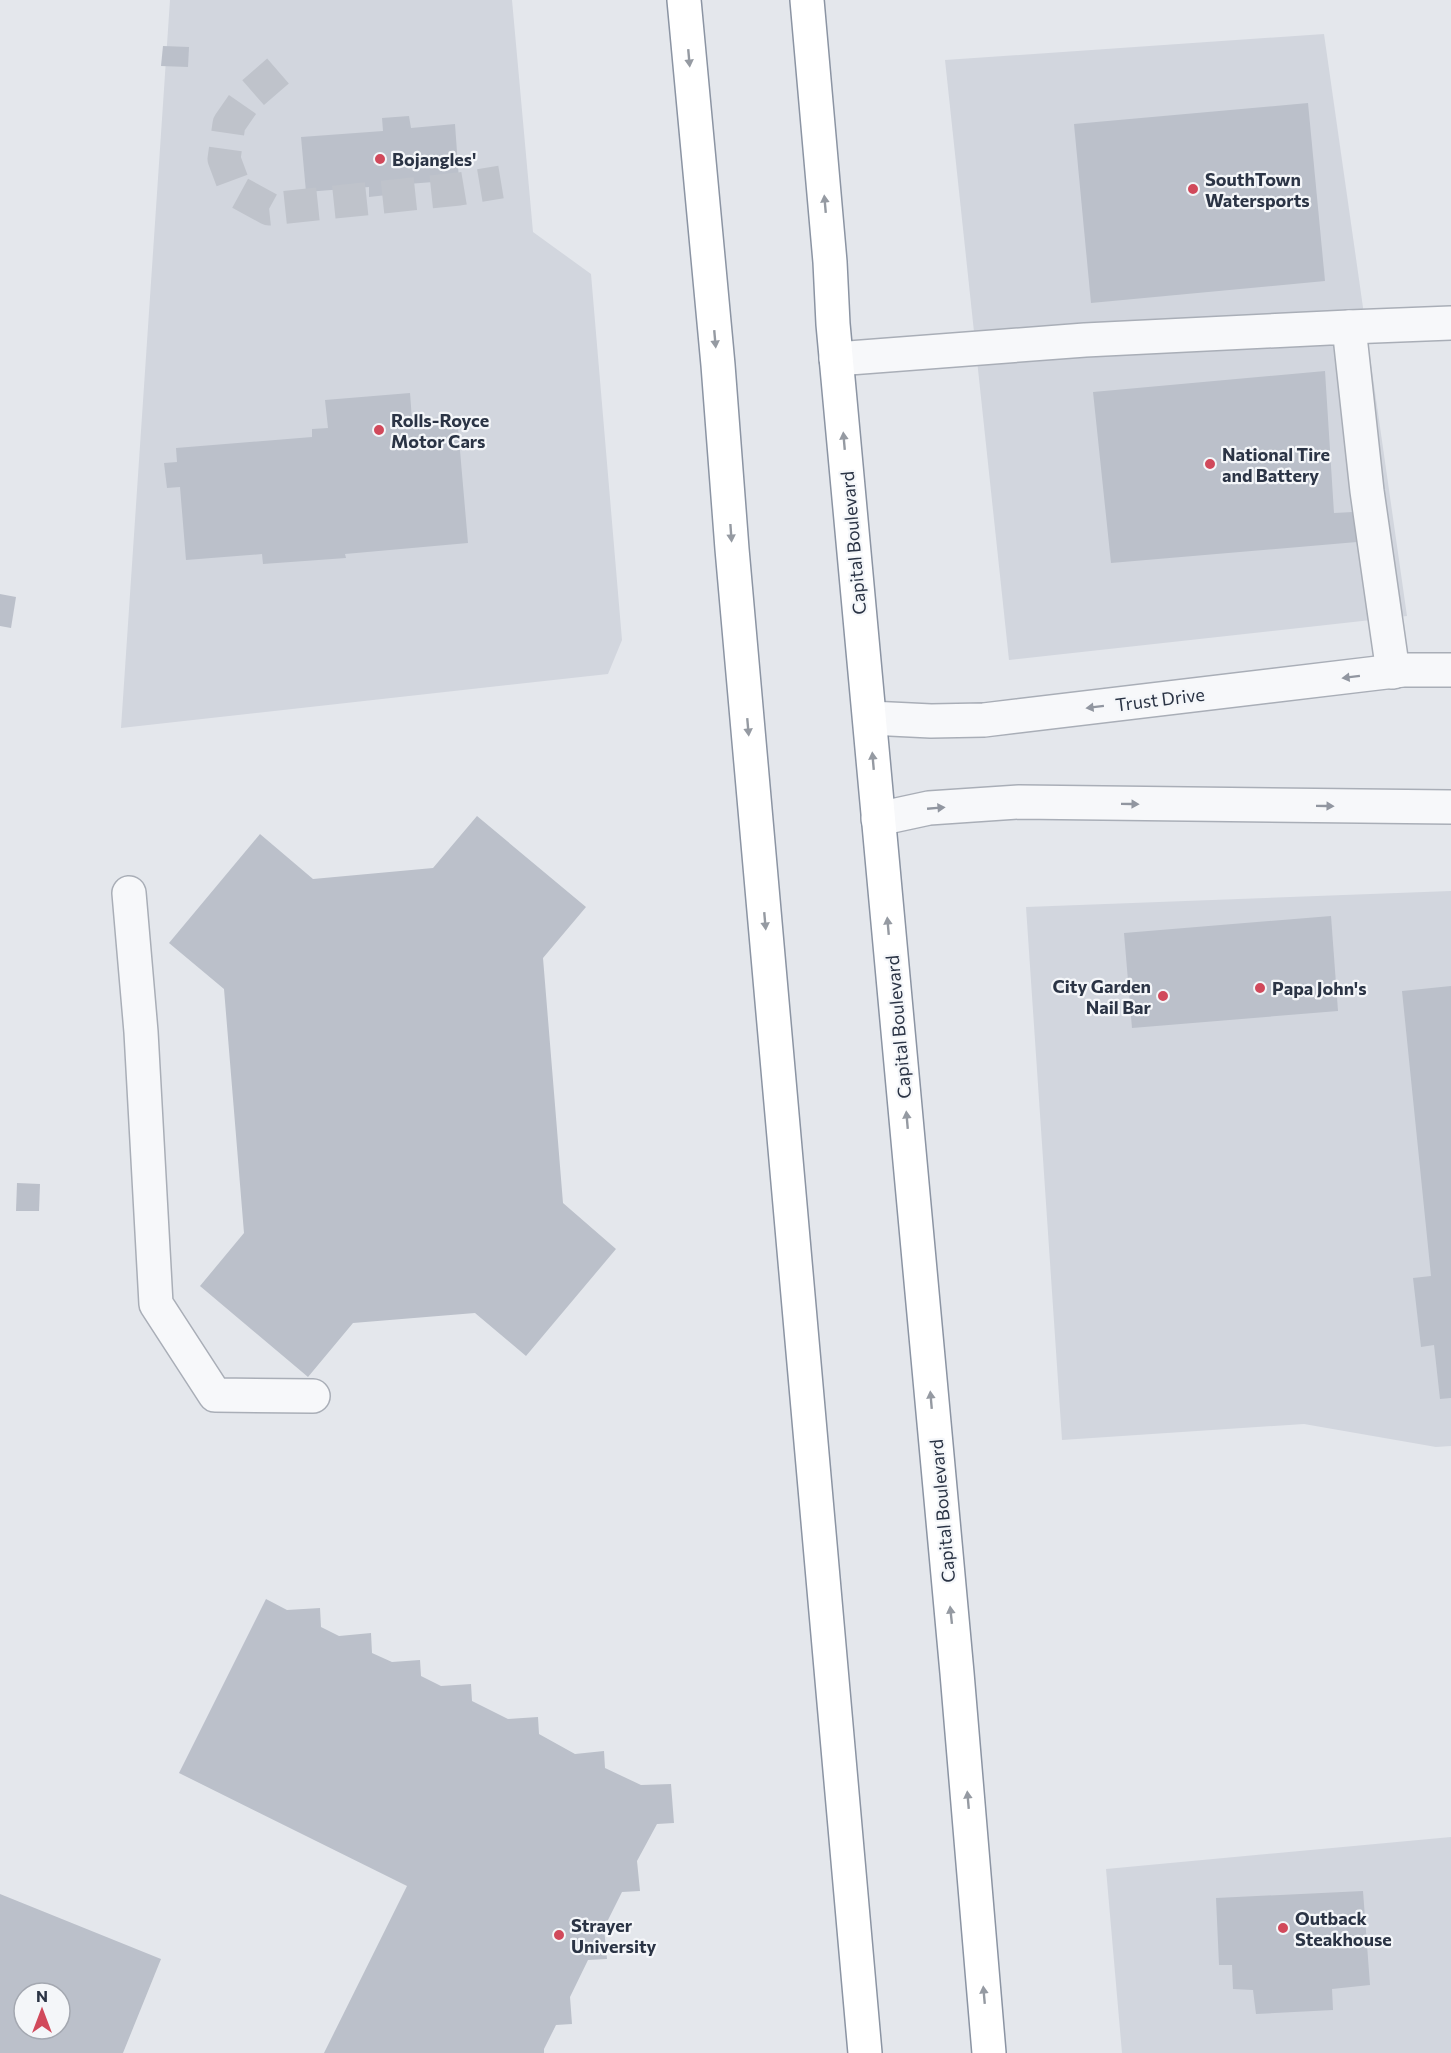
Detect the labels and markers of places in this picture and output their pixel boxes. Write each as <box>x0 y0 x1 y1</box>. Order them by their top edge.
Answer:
place label: Bojangles' <box>392 148 476 170</box>
marker: Bojangles' <box>373 152 387 166</box>
place label: SouthTown Watersports <box>1205 168 1310 211</box>
marker: SouthTown Watersports <box>1186 182 1200 196</box>
place label: Rolls-Royce Motor Cars <box>391 409 489 452</box>
marker: Rolls-Royce Motor Cars <box>372 423 386 437</box>
place label: National Tire and Battery <box>1222 443 1330 486</box>
marker: National Tire and Battery <box>1203 457 1217 471</box>
place label: City Garden Nail Bar <box>1053 975 1152 1018</box>
place label: Papa John's <box>1272 977 1367 999</box>
marker: Papa John's <box>1253 981 1267 995</box>
marker: City Garden Nail Bar <box>1156 989 1170 1003</box>
place label: Outback Steakhouse <box>1295 1907 1392 1950</box>
place label: Strayer University <box>571 1914 657 1957</box>
marker: Outback Steakhouse <box>1276 1921 1290 1935</box>
marker: Strayer University <box>552 1928 566 1942</box>

